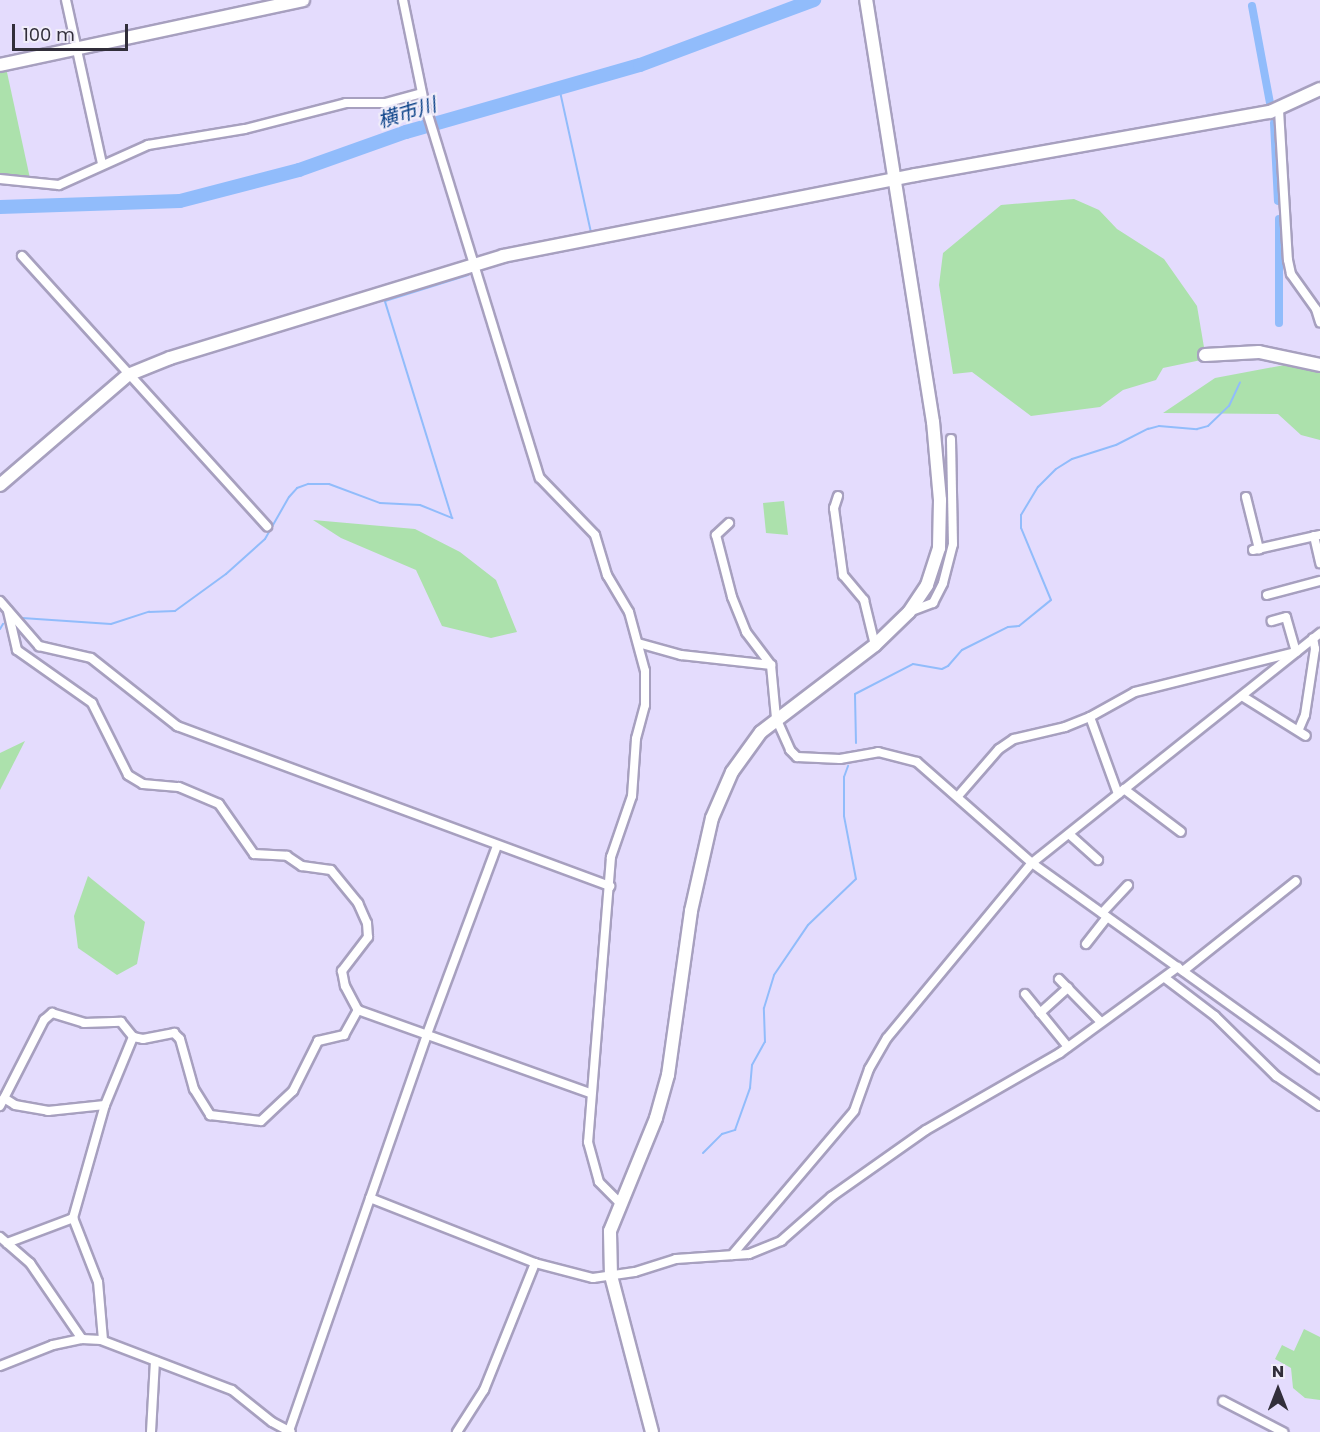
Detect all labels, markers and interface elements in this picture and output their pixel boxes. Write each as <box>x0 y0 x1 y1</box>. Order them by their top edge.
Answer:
scale bar <box>15 12 130 50</box>
text: 100 m <box>23 22 75 47</box>
water label: 横市川 <box>375 93 439 133</box>
north arrow <box>1248 1360 1308 1420</box>
text: N <box>1272 1360 1284 1383</box>

